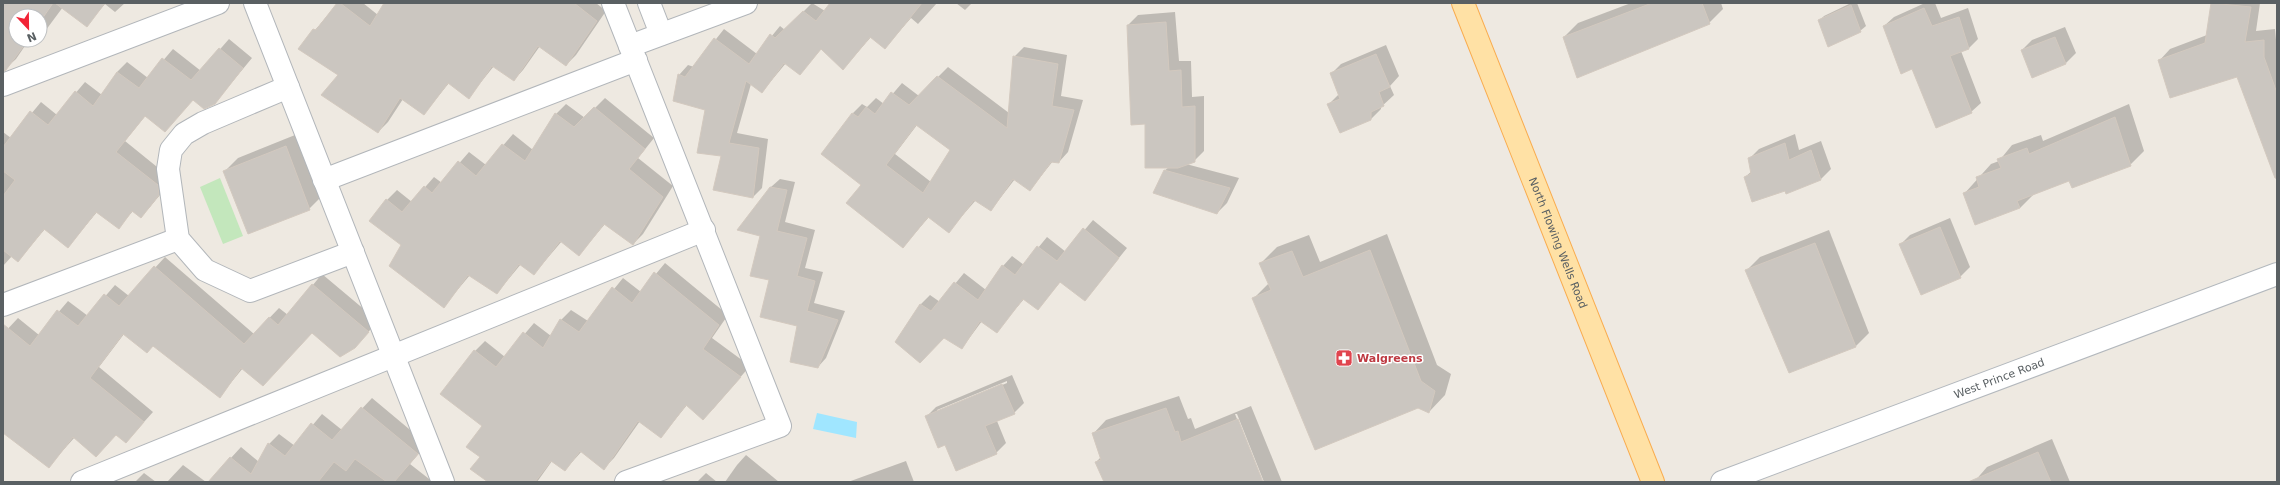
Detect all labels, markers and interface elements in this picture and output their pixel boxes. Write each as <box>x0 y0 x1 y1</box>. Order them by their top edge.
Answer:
north arrow <box>8 8 48 48</box>
text: N <box>25 29 38 45</box>
street label: North Flowing Wells Road <box>1526 175 1590 310</box>
pharmacy icon: Walgreens <box>1334 348 1354 368</box>
place label: Walgreens <box>1357 352 1423 365</box>
street label: West Prince Road <box>1952 355 2046 401</box>

